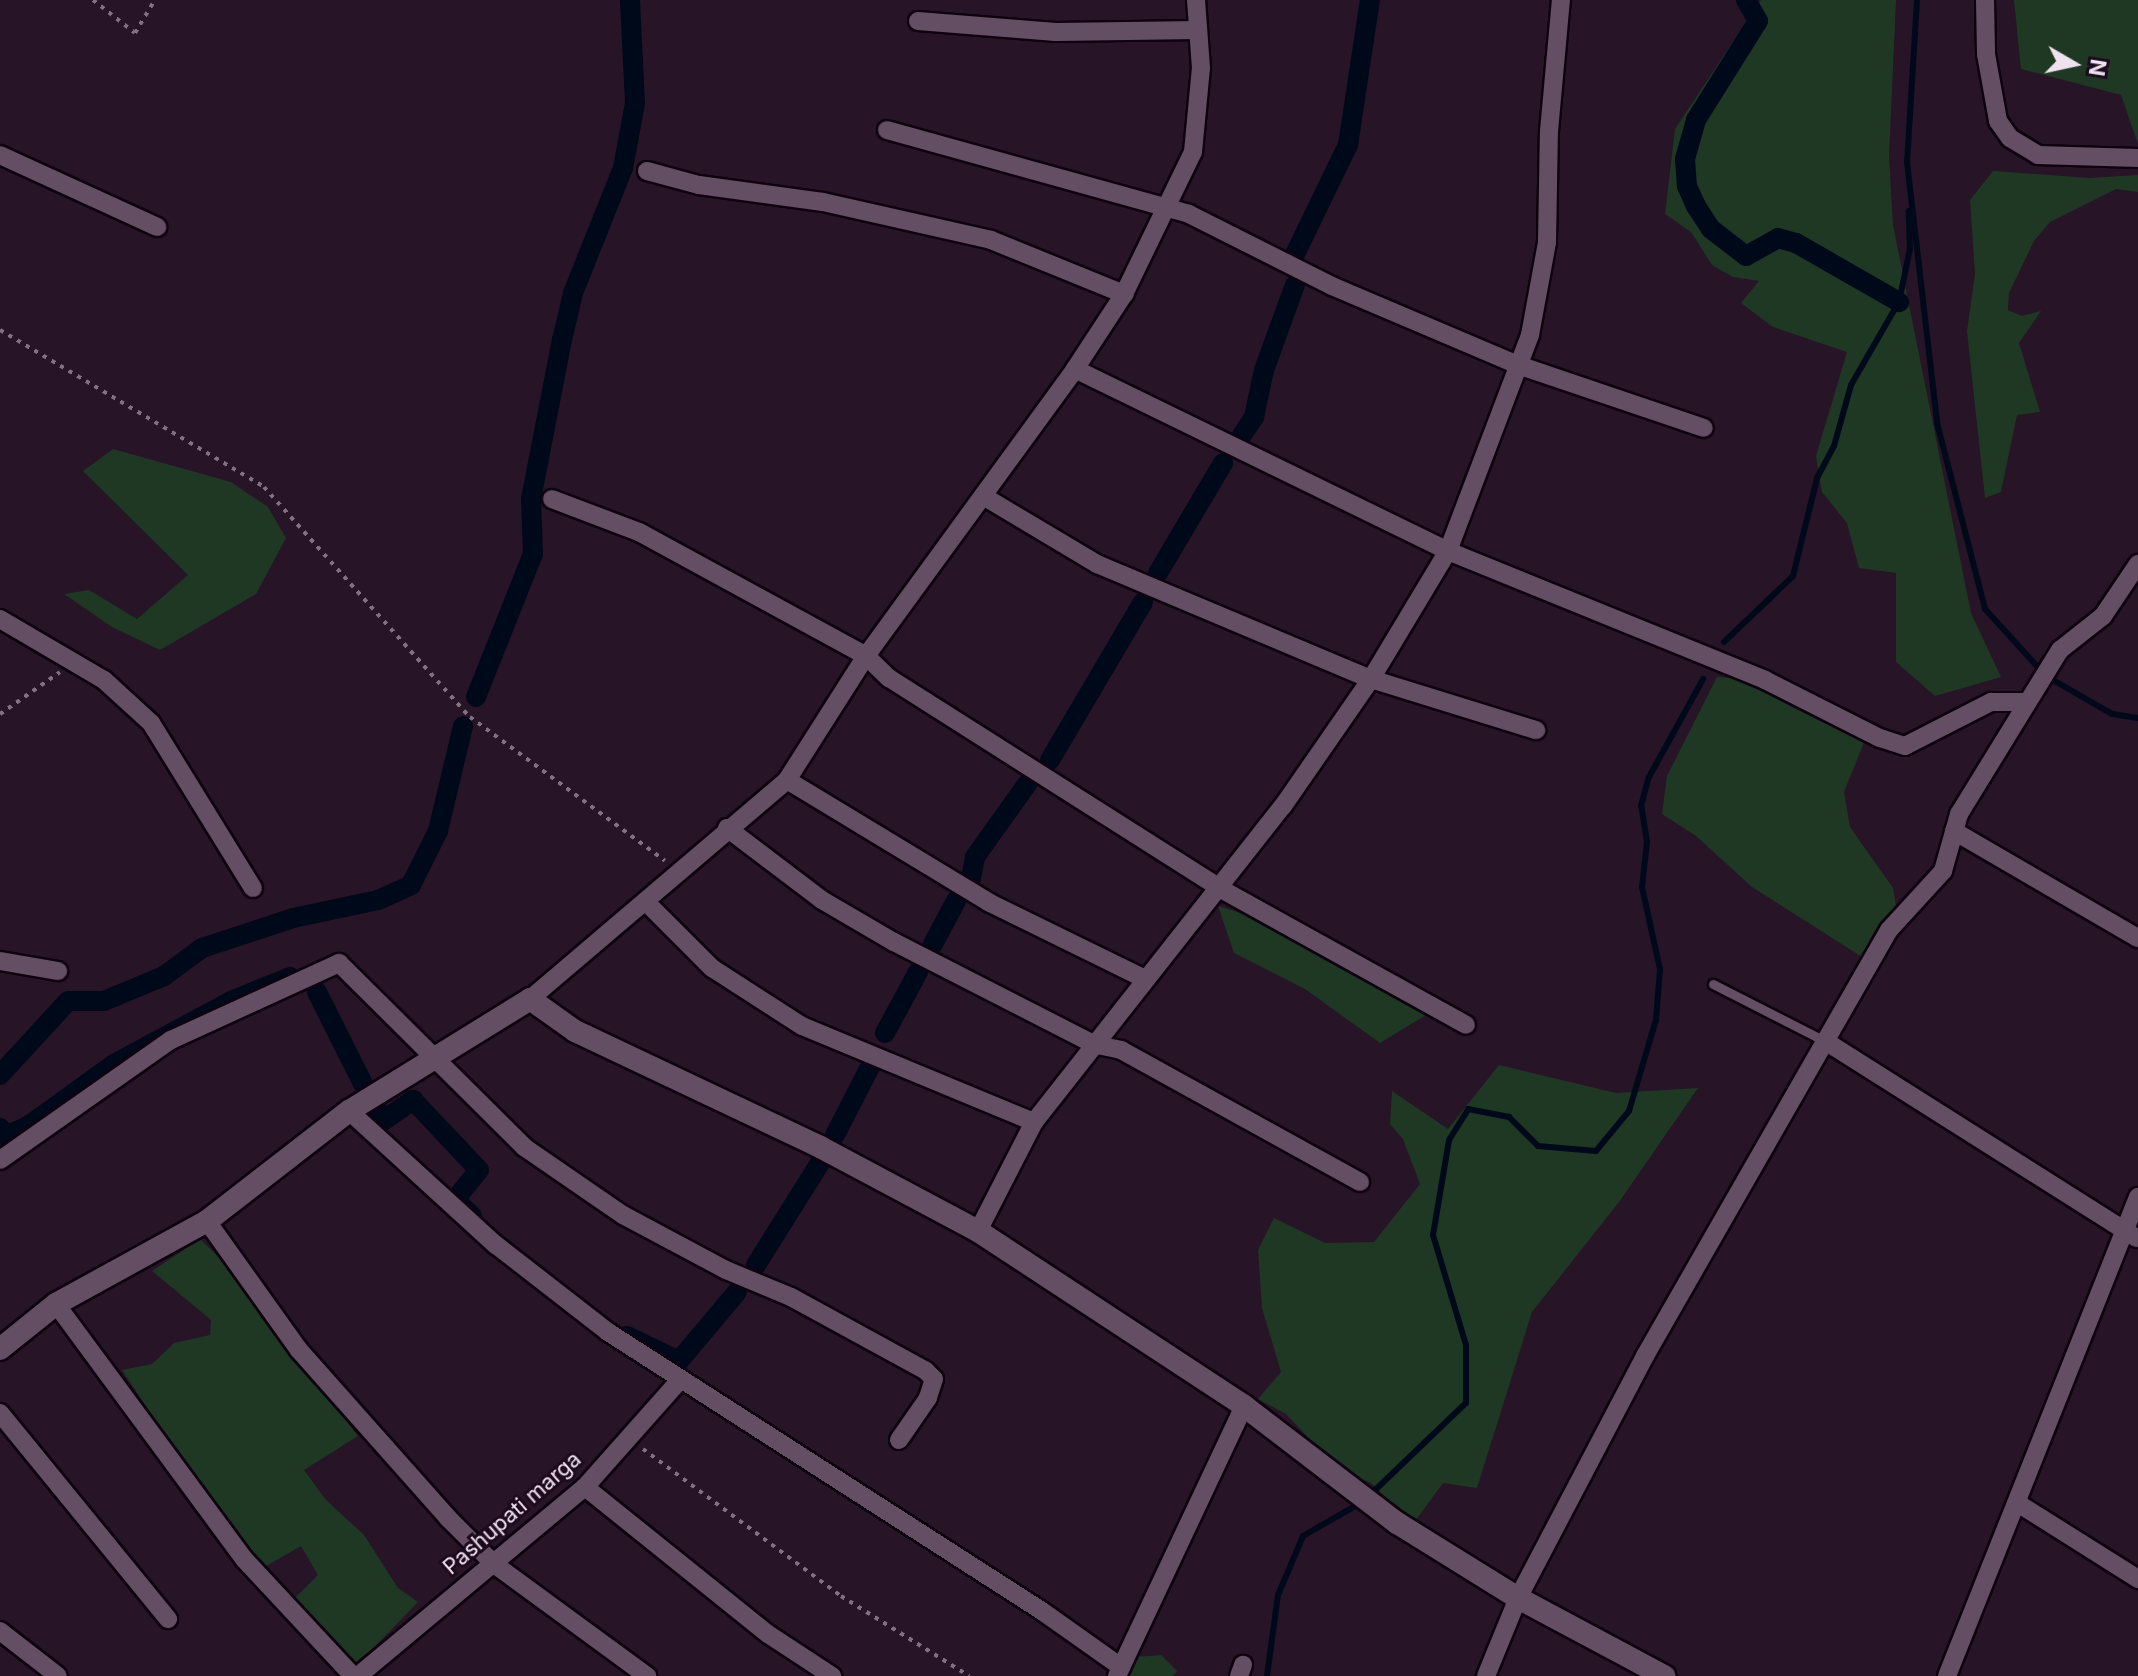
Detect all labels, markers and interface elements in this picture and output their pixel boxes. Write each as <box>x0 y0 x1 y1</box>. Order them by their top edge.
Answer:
north arrow <box>2034 24 2114 104</box>
text: N <box>2084 57 2112 78</box>
street label: Pashupati marga <box>438 1446 586 1580</box>

